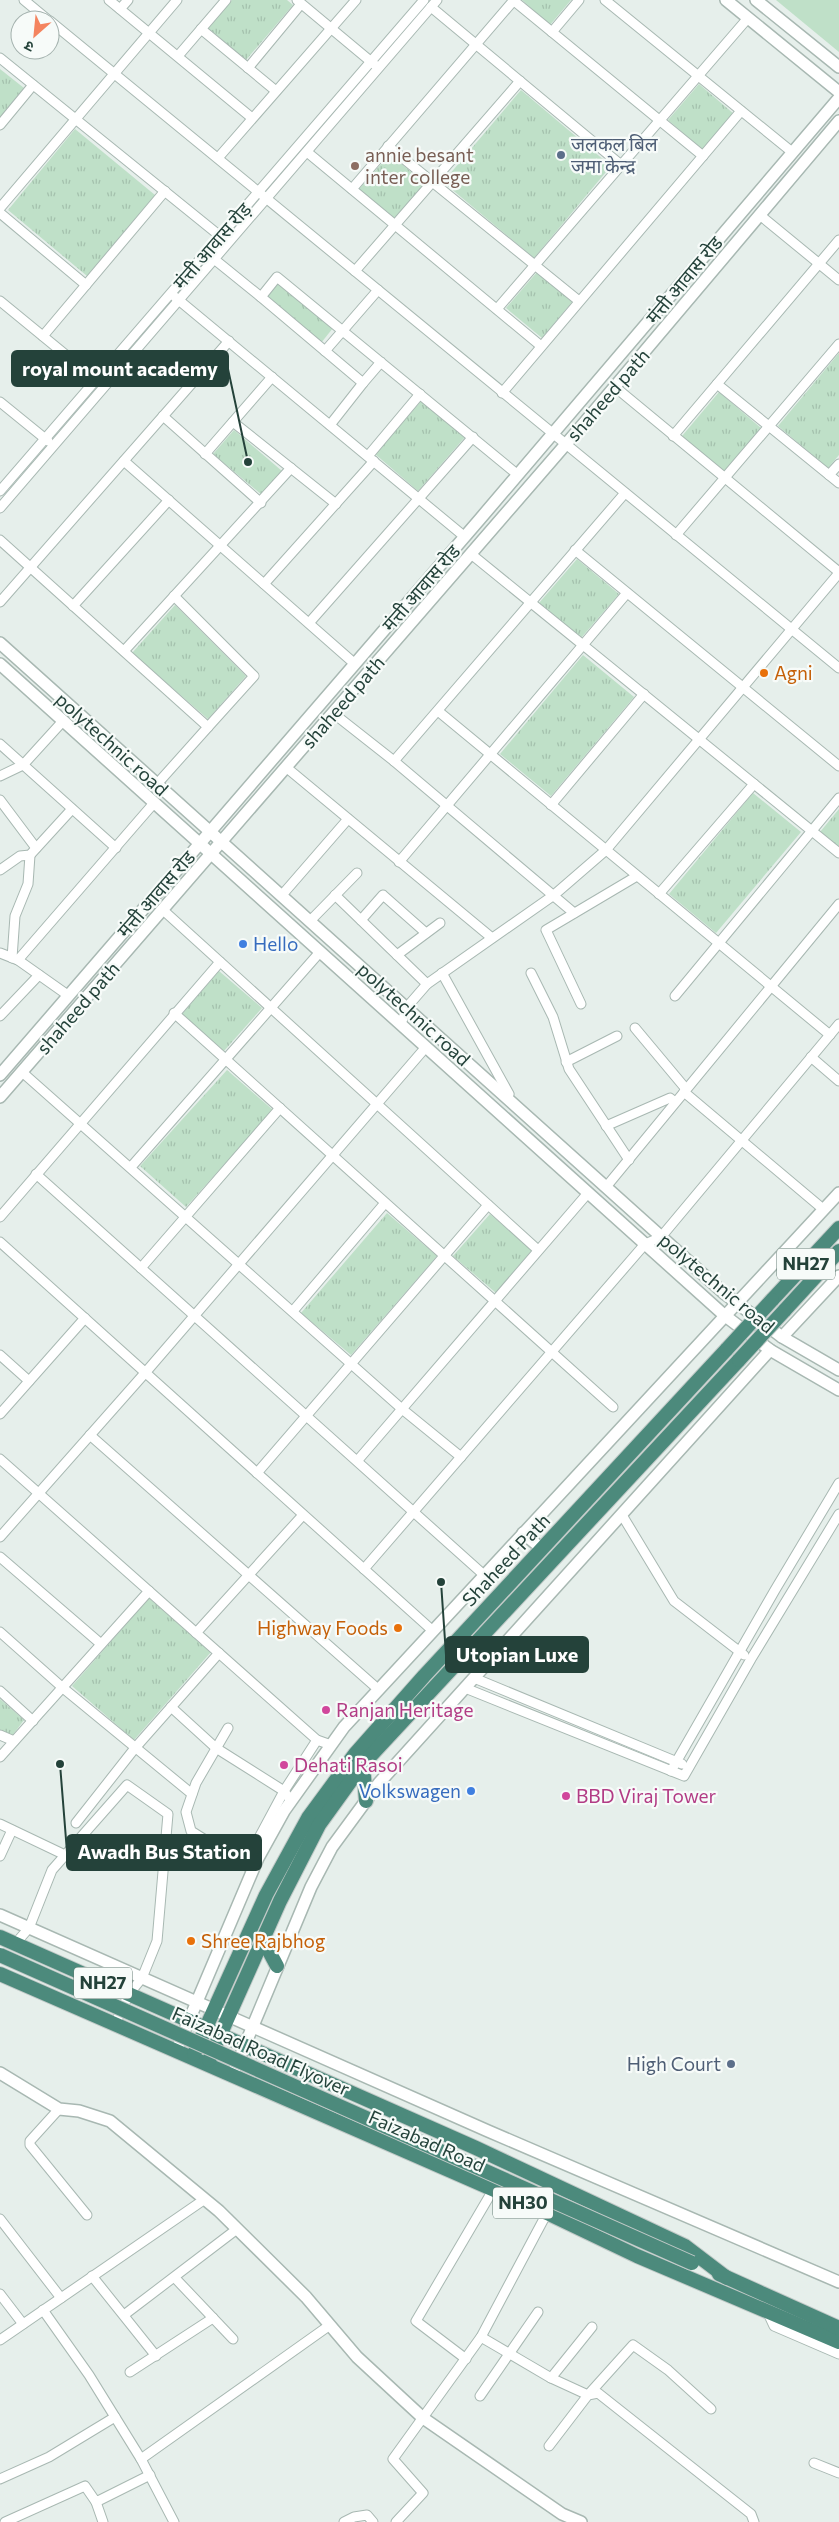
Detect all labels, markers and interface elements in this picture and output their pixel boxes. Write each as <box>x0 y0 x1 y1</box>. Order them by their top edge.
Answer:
north arrow <box>10 10 60 60</box>
text: उ <box>21 37 36 56</box>
place label: जलकल बिल जमा केन्द्र <box>571 132 659 177</box>
place label: annie besant inter college <box>365 143 474 188</box>
marker: जलकल बिल जमा केन्द्र <box>555 149 567 161</box>
marker: annie besant inter college <box>349 160 361 172</box>
street label: मंत्ती आवास रोड़ <box>168 197 256 294</box>
street label: मंत्ती आवास रोड <box>640 231 727 328</box>
street label: shaheed path <box>561 344 654 446</box>
callout: royal mount academy <box>12 351 228 386</box>
text: royal mount academy <box>22 356 218 380</box>
street label: मंत्ती आवास रोड <box>377 539 465 636</box>
street label: shaheed path <box>296 651 389 753</box>
place label: Agni <box>774 661 813 684</box>
marker: Agni <box>758 667 770 679</box>
street label: polytechnic road <box>51 687 173 800</box>
street label: मंत्ती आवास रोड <box>112 845 200 942</box>
place label: Hello <box>253 932 298 955</box>
marker: Hello <box>237 938 249 950</box>
street label: shaheed path <box>31 957 124 1059</box>
street label: polytechnic road <box>353 957 475 1070</box>
street label: polytechnic road <box>655 1228 780 1338</box>
road number: NH27 <box>777 1248 835 1280</box>
street label: Shaheed Path <box>457 1509 554 1611</box>
place label: Highway Foods <box>257 1616 388 1639</box>
marker: Highway Foods <box>392 1622 404 1634</box>
callout: Utopian Luxe <box>446 1637 588 1672</box>
text: Utopian Luxe <box>456 1642 578 1666</box>
place label: Ranjan Heritage <box>336 1698 473 1721</box>
marker: Ranjan Heritage <box>320 1704 332 1716</box>
place label: Dehati Rasoi <box>294 1753 403 1776</box>
marker: Dehati Rasoi <box>278 1759 290 1771</box>
place label: Volkswagen <box>358 1779 461 1802</box>
place label: BBD Viraj Tower <box>576 1784 717 1807</box>
marker: Volkswagen <box>465 1785 477 1797</box>
marker: BBD Viraj Tower <box>560 1790 572 1802</box>
callout: Awadh Bus Station <box>67 1835 261 1870</box>
text: Awadh Bus Station <box>77 1839 251 1863</box>
place label: Shree Rajbhog <box>201 1929 325 1952</box>
marker: Shree Rajbhog <box>185 1935 197 1947</box>
road number: NH27 <box>74 1968 132 1999</box>
street label: Faizabad Road Flyover <box>169 2001 354 2100</box>
place label: High Court <box>627 2052 721 2075</box>
marker: High Court <box>725 2058 737 2070</box>
street label: Faizabad Road <box>365 2105 489 2176</box>
road number: NH30 <box>493 2188 553 2218</box>

